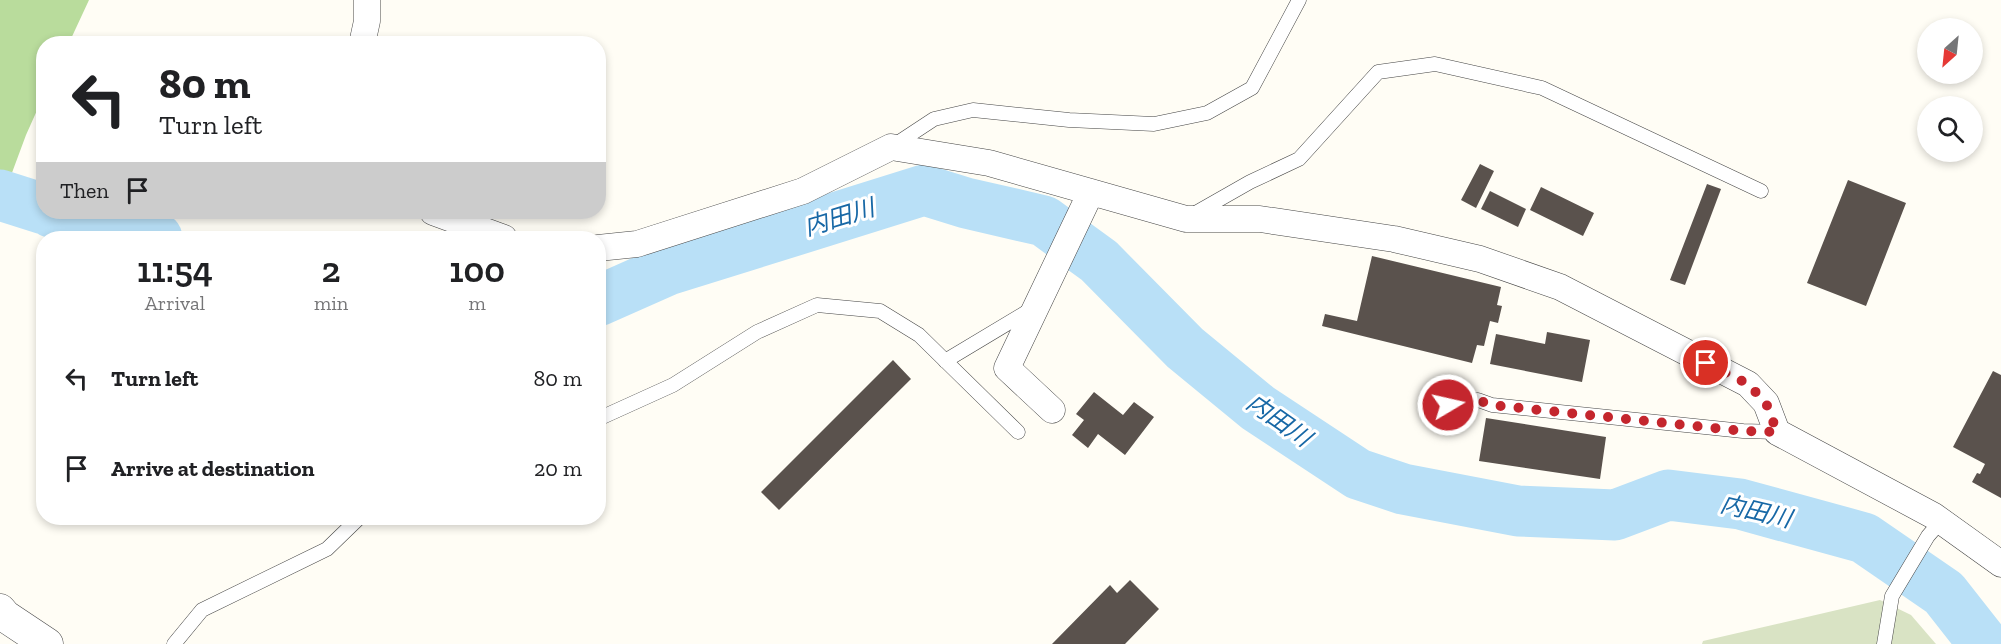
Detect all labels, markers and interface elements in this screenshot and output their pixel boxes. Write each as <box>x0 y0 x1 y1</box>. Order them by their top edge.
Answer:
north arrow <box>1917 18 1983 84</box>
map controls <box>1917 18 1983 162</box>
text: 80 m <box>159 58 250 109</box>
icon: left <box>60 60 138 138</box>
button: search <box>1917 96 1983 162</box>
text: Turn left <box>159 109 262 141</box>
icon: arrive <box>121 174 154 207</box>
text: Then <box>60 177 109 204</box>
water label: 内田川 <box>800 192 881 241</box>
text: 11:54 <box>137 248 213 291</box>
text: 2 <box>322 248 341 291</box>
text: 100 <box>449 248 505 291</box>
text: Arrival <box>145 291 205 315</box>
text: min <box>314 291 348 315</box>
text: m <box>468 291 486 315</box>
pin <box>1680 337 1731 388</box>
icon: arrive <box>1689 346 1722 379</box>
icon: left <box>60 362 93 395</box>
text: Turn left <box>111 365 198 392</box>
text: 80 m <box>534 365 582 392</box>
position arrow <box>1416 373 1480 437</box>
water label: 内田川 <box>1241 387 1319 454</box>
icon: arrive <box>60 452 93 485</box>
text: Arrive at destination <box>111 455 314 482</box>
text: 20 m <box>534 455 582 482</box>
water label: 内田川 <box>1718 489 1797 534</box>

